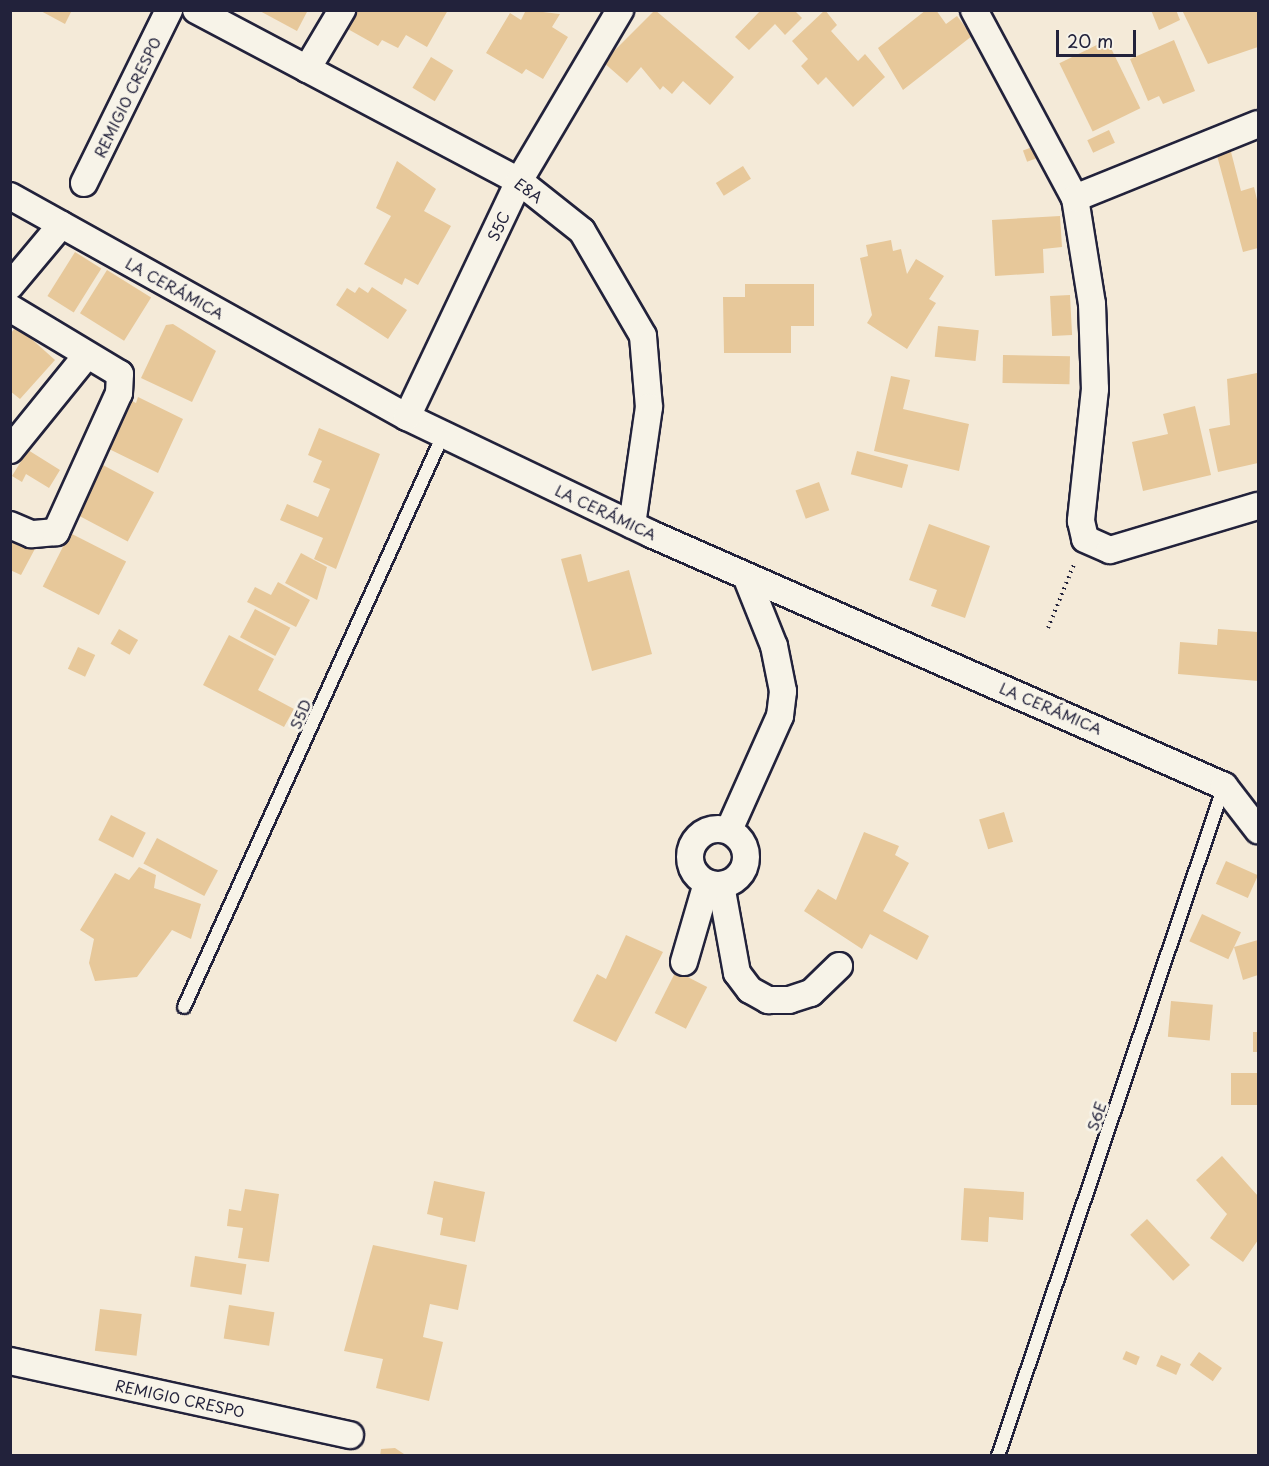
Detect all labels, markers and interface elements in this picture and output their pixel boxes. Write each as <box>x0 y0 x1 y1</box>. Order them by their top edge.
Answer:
scale bar <box>1059 18 1138 56</box>
text: 20 m <box>1067 27 1113 54</box>
street label: REMIGIO CRESPO <box>90 33 164 161</box>
street label: E8A <box>512 174 546 206</box>
street label: S5C <box>483 208 513 244</box>
street label: LA CERÁMICA <box>123 254 227 322</box>
street label: LA CERÁMICA <box>553 481 659 543</box>
street label: LA CERÁMICA <box>998 679 1104 737</box>
street label: S5D <box>286 696 314 732</box>
street label: S6E <box>1083 1099 1109 1133</box>
street label: REMIGIO CRESPO <box>113 1375 247 1421</box>

